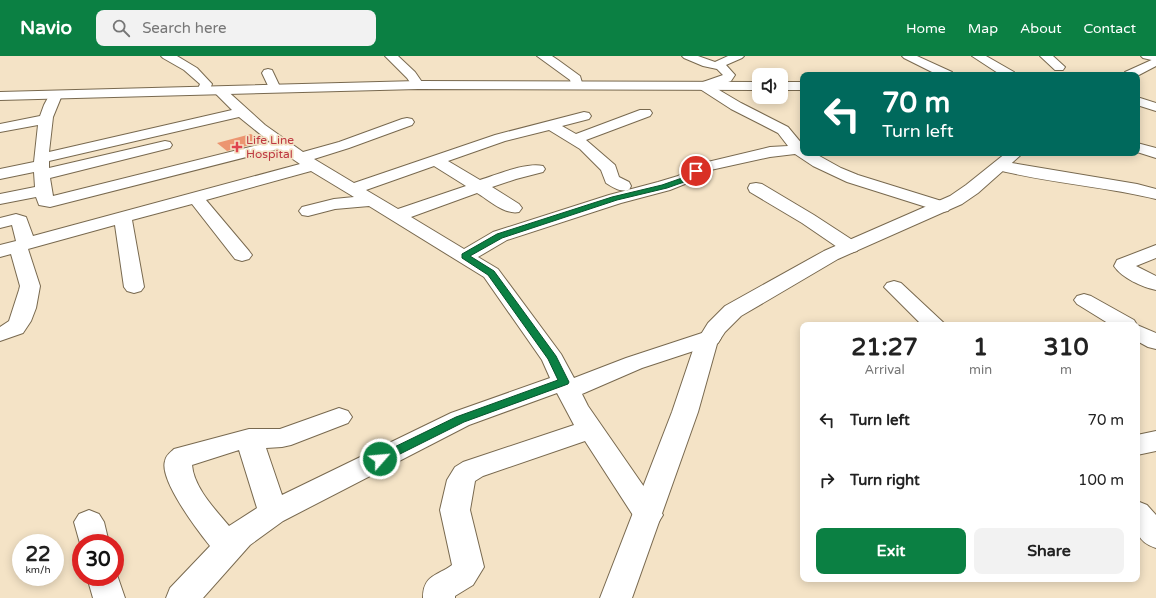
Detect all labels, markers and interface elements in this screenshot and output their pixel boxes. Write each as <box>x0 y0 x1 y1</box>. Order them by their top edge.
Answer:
search box <box>96 10 376 46</box>
text: Navio <box>20 17 72 39</box>
icon: search <box>110 17 132 39</box>
text: Search here <box>142 19 226 37</box>
text: Home <box>906 20 946 37</box>
text: Map <box>968 20 998 37</box>
text: About <box>1020 20 1062 37</box>
text: Contact <box>1084 20 1136 37</box>
map controls <box>752 68 788 104</box>
button: sound <box>752 68 788 104</box>
text: 70 m <box>882 86 950 120</box>
icon: left <box>816 88 868 140</box>
text: Turn left <box>882 120 954 142</box>
place label: Life Line Hospital <box>246 133 294 161</box>
marker: Life Line Hospital <box>231 141 243 153</box>
pin <box>679 154 713 188</box>
icon: arrive <box>685 160 707 182</box>
text: 21:27 <box>851 333 918 362</box>
text: 1 <box>973 333 988 362</box>
text: 310 <box>1043 333 1089 362</box>
text: Arrival <box>864 362 905 378</box>
text: min <box>969 362 992 378</box>
text: m <box>1060 362 1072 378</box>
icon: left <box>816 409 838 431</box>
text: Turn left <box>850 411 910 429</box>
text: 70 m <box>1087 411 1124 429</box>
position arrow <box>359 438 401 480</box>
icon: right <box>816 469 838 491</box>
text: Turn right <box>850 471 920 489</box>
text: 100 m <box>1078 471 1124 489</box>
button: Exit <box>816 528 966 574</box>
button: Share <box>974 528 1124 574</box>
speed limit sign: 30 <box>72 534 124 586</box>
text: 22 <box>25 543 51 567</box>
text: km/h <box>25 564 51 576</box>

